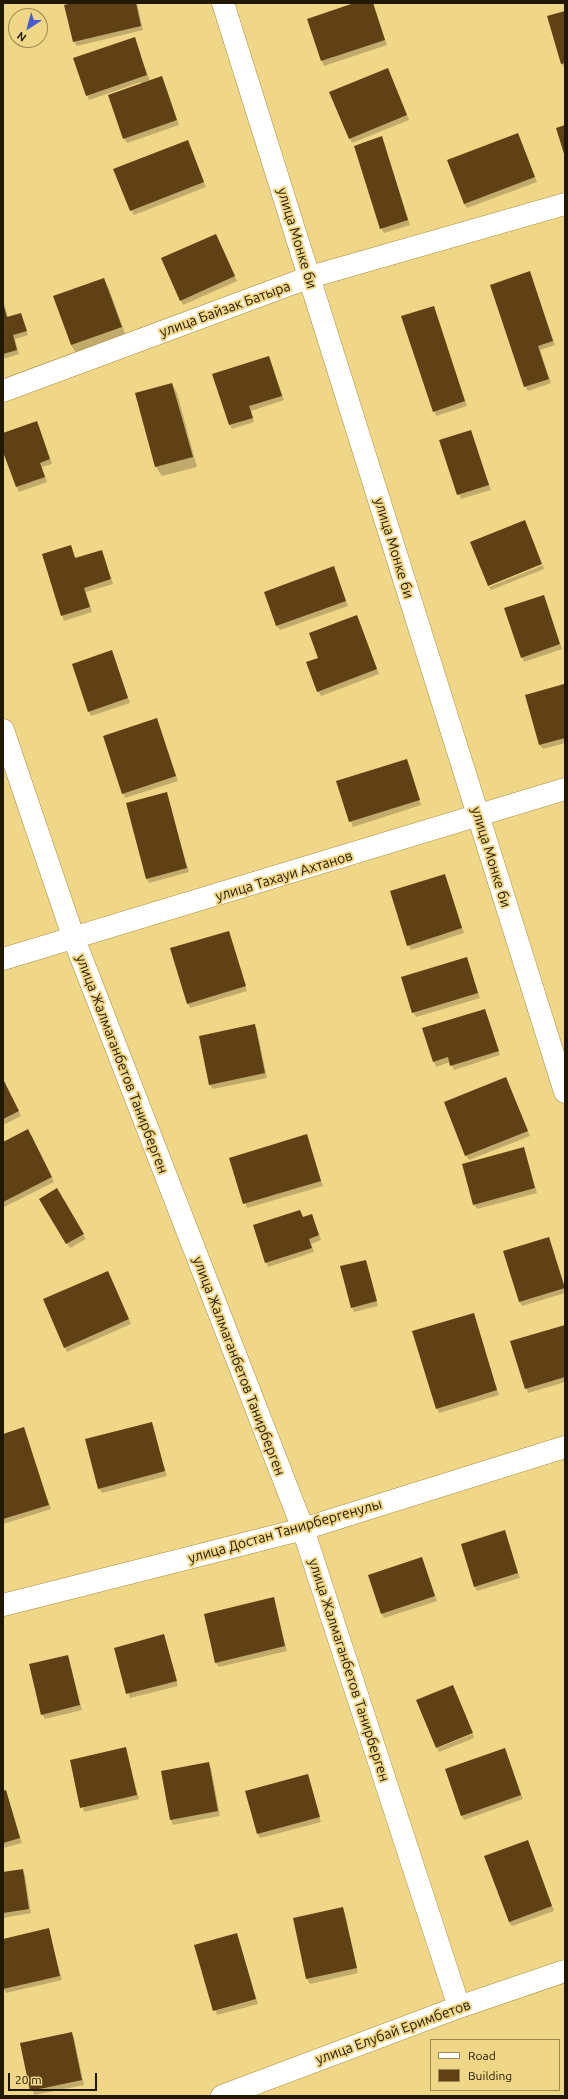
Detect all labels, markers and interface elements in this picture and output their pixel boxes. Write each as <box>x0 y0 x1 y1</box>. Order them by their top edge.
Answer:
north arrow <box>8 8 48 48</box>
text: N <box>15 30 28 44</box>
street label: улица Монке би <box>274 186 320 290</box>
street label: улица Байзак Батыра <box>157 278 293 340</box>
street label: улица Монке би <box>371 496 417 600</box>
street label: улица Монке би <box>468 805 514 909</box>
street label: улица Тахауи Ахтанов <box>213 847 355 905</box>
street label: улица Жалмаганбетов Танирберген <box>72 952 172 1176</box>
street label: улица Жалмаганбетов Танирберген <box>189 1254 289 1478</box>
street label: улица Достан Танирбергенулы <box>186 1495 384 1567</box>
street label: улица Жалмаганбетов Танирберген <box>305 1556 393 1784</box>
street label: улица Елубай Еримбетов <box>313 1996 473 2068</box>
legend <box>430 2039 560 2091</box>
text: Road <box>468 2049 496 2062</box>
scale bar <box>10 2065 99 2091</box>
text: Building <box>468 2069 512 2082</box>
text: 20 m <box>15 2073 42 2086</box>

